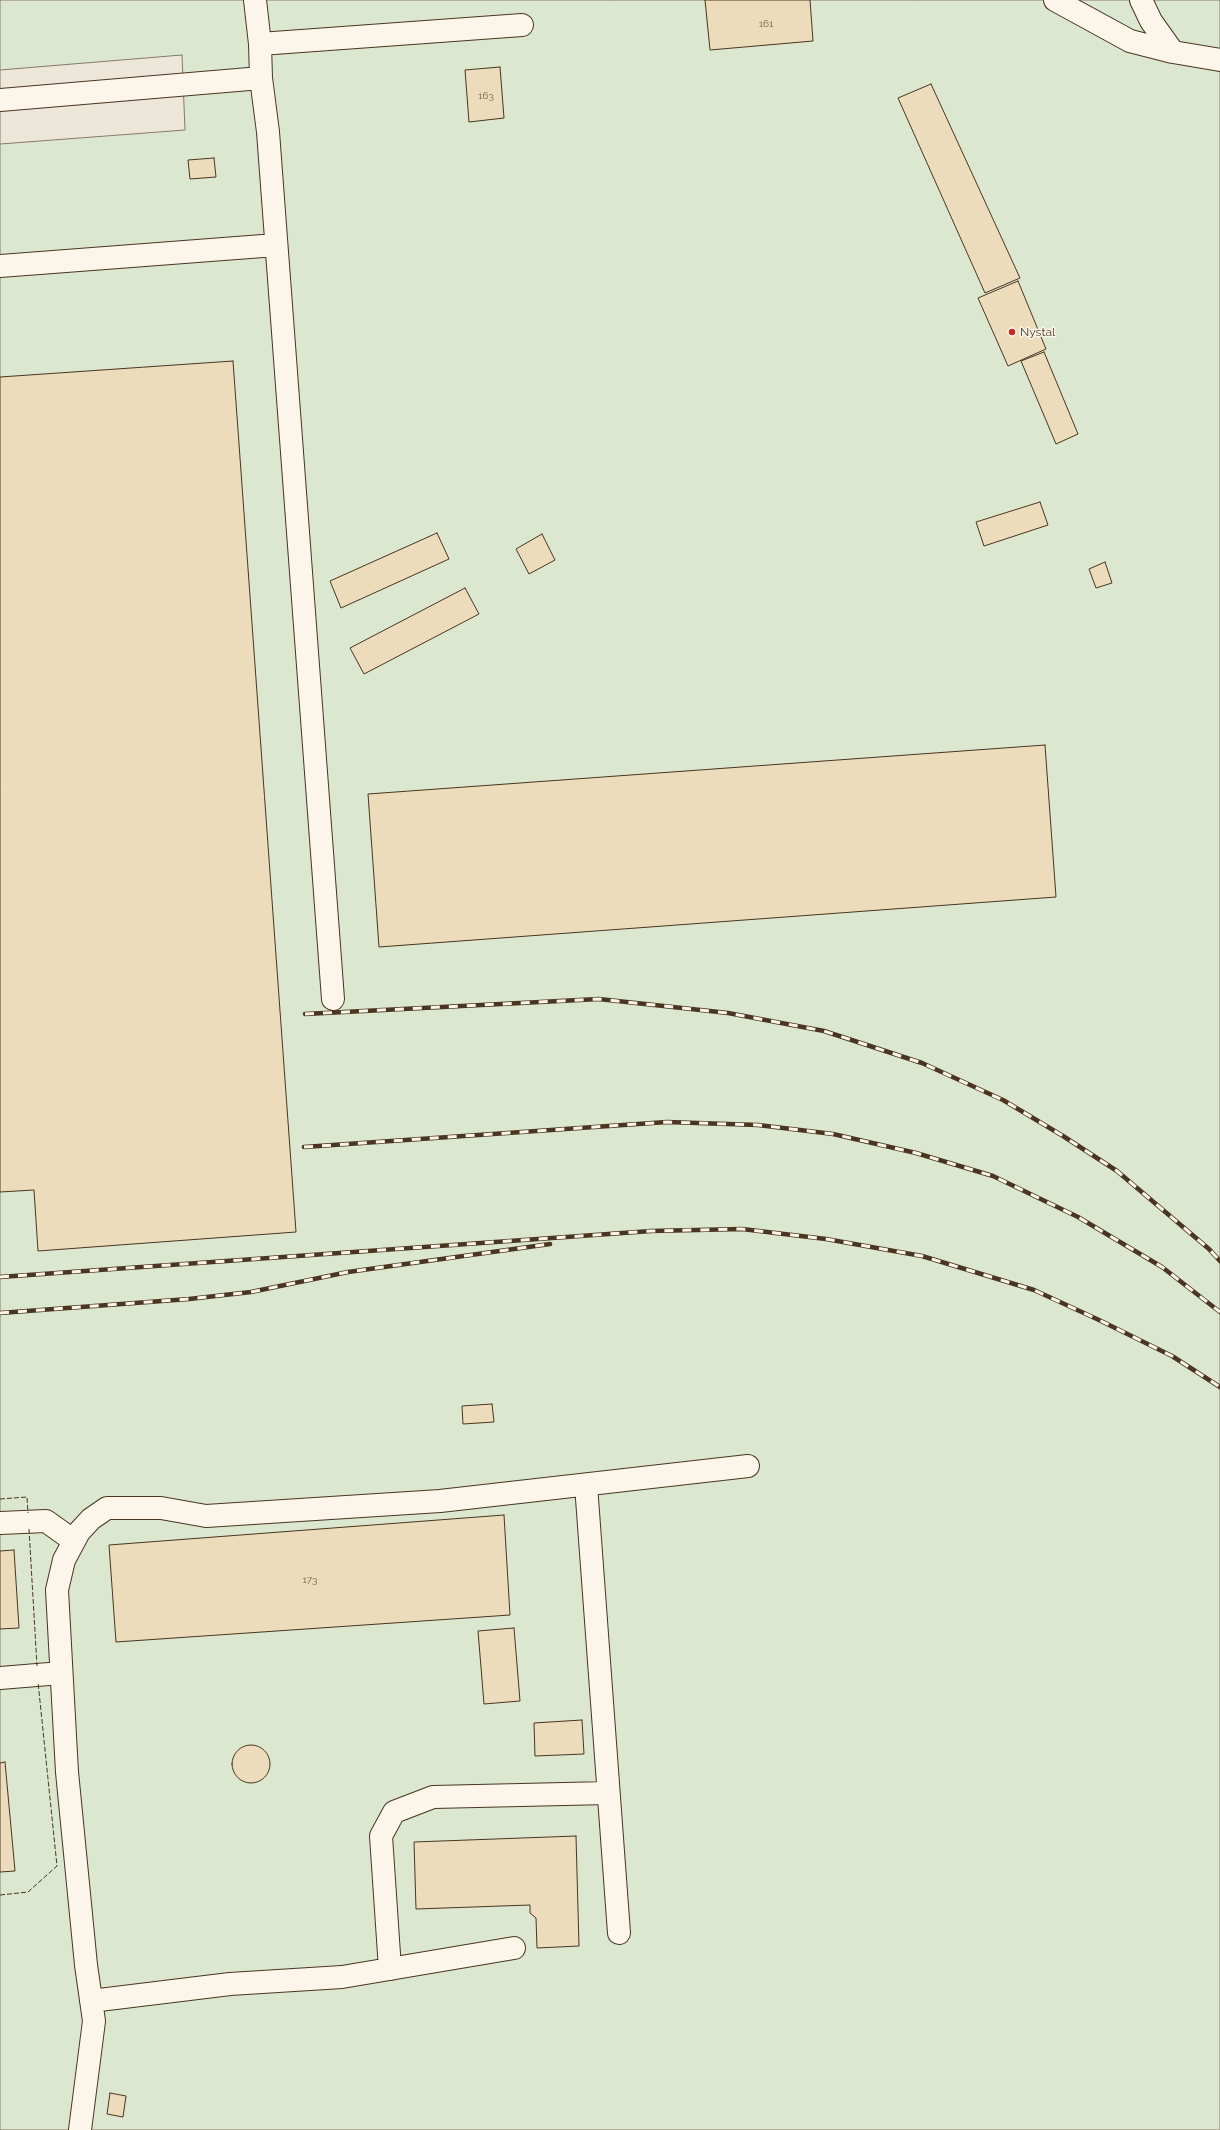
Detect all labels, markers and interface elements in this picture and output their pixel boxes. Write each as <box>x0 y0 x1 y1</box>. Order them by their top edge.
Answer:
house number: 161 <box>759 18 773 30</box>
house number: 163 <box>478 90 494 102</box>
place label: Nystal <box>1020 325 1055 339</box>
marker: Nystal <box>1007 327 1017 337</box>
house number: 173 <box>303 1574 317 1586</box>

